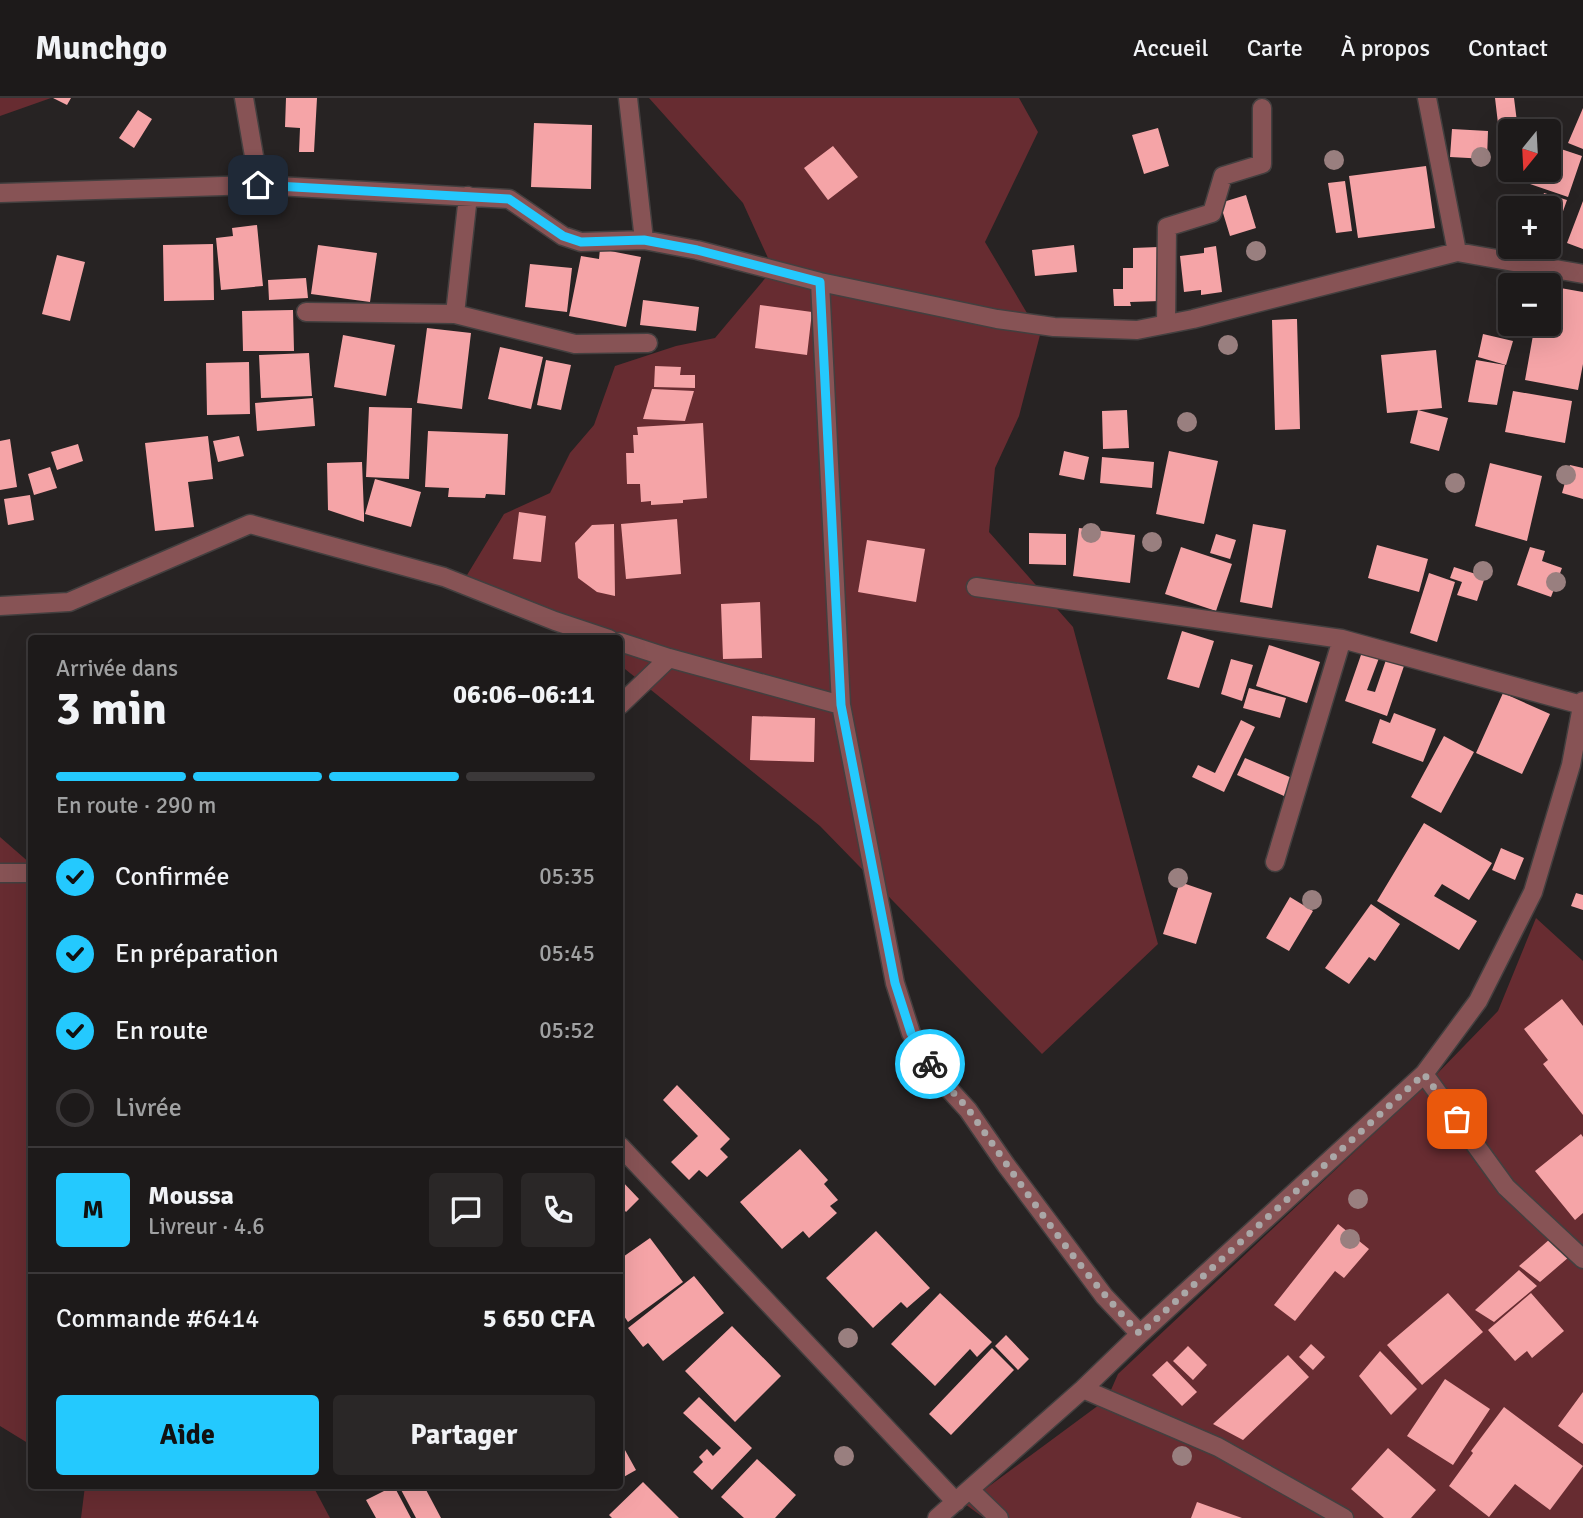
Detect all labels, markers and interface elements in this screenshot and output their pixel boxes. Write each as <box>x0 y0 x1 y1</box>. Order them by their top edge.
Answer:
text: Munchgo <box>35 28 167 69</box>
text: Accueil <box>1133 33 1209 63</box>
text: Carte <box>1247 33 1303 63</box>
text: À propos <box>1341 33 1430 63</box>
text: Contact <box>1468 33 1548 63</box>
north arrow <box>1498 119 1561 182</box>
map controls <box>1498 119 1561 336</box>
pin <box>228 155 288 215</box>
icon: home <box>239 166 277 204</box>
button: + <box>1498 196 1561 259</box>
button: − <box>1498 273 1561 336</box>
text: Arrivée dans <box>56 654 178 683</box>
text: 06:06–06:11 <box>453 679 595 711</box>
text: 3 min <box>56 681 167 737</box>
text: En route · 290 m <box>56 791 216 820</box>
icon: check <box>56 858 94 896</box>
text: Confirmée <box>115 861 230 893</box>
text: 05:35 <box>539 862 595 891</box>
icon: check <box>56 935 94 973</box>
text: En préparation <box>115 938 279 970</box>
text: 05:45 <box>539 939 595 968</box>
icon: check <box>56 1012 94 1050</box>
text: En route <box>115 1015 208 1047</box>
text: 05:52 <box>539 1016 595 1045</box>
courier <box>895 1029 965 1099</box>
icon: bike <box>911 1045 949 1083</box>
pin <box>1427 1089 1487 1149</box>
text: Livrée <box>115 1092 182 1124</box>
icon: bag <box>1438 1100 1476 1138</box>
button: chat <box>429 1173 503 1247</box>
button: phone <box>521 1173 595 1247</box>
text: Moussa <box>148 1180 234 1212</box>
text: M <box>82 1194 104 1226</box>
text: Livreur · 4.6 <box>148 1212 265 1241</box>
text: Commande #6414 <box>56 1303 259 1335</box>
text: 5 650 CFA <box>483 1303 595 1335</box>
button: Aide <box>56 1395 319 1475</box>
button: Partager <box>333 1395 595 1475</box>

